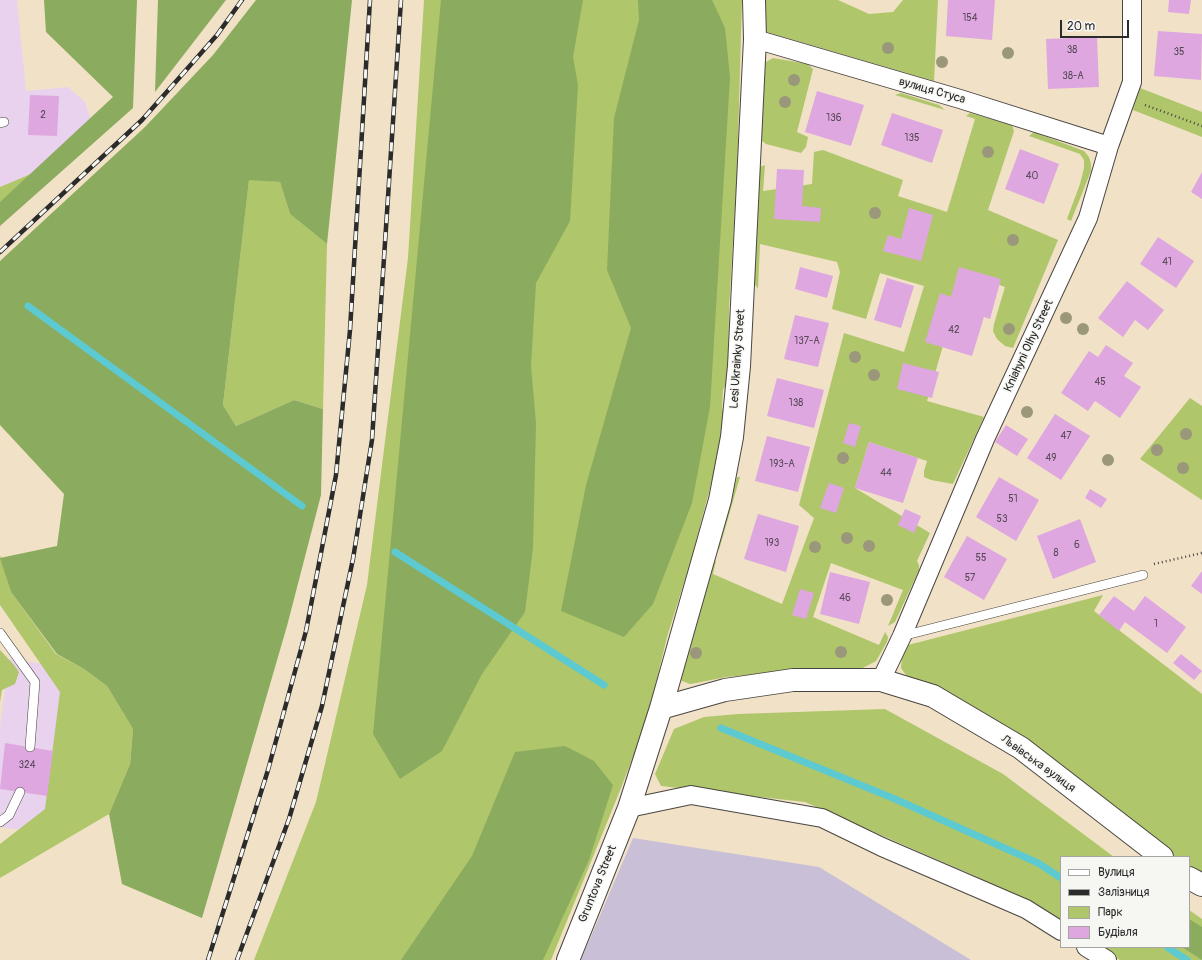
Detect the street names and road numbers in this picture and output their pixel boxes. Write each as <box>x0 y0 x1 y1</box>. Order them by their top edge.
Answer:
street label: вулиця Стуса <box>897 75 967 107</box>
street label: Kniahyni Olhy Street <box>1001 297 1057 395</box>
street label: Lesi Ukrainky Street <box>727 309 749 409</box>
street label: Львівська вулиця <box>998 732 1078 796</box>
street label: Gruntova Street <box>576 843 620 925</box>

